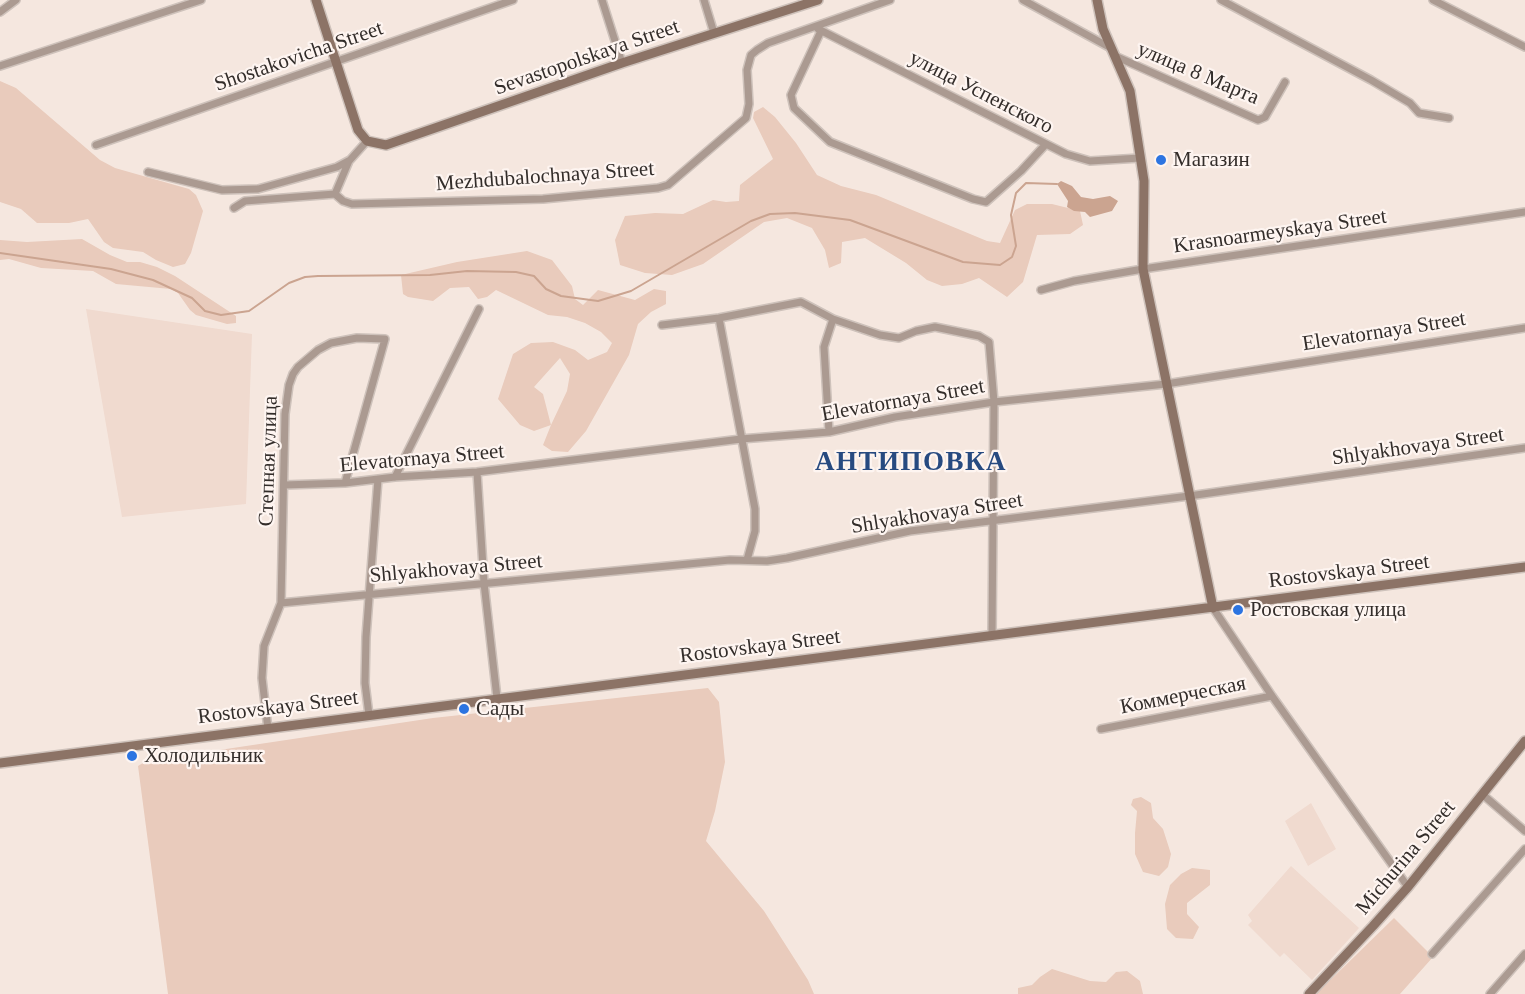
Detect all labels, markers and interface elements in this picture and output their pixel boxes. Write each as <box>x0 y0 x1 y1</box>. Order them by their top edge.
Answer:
street label: Sevastopolskaya Street <box>491 14 683 102</box>
street label: Shostakovicha Street <box>211 16 387 98</box>
street label: улица 8 Марта <box>1133 37 1263 111</box>
street label: улица Успенского <box>905 46 1057 140</box>
place label: Магазин <box>1173 147 1250 173</box>
marker: Магазин <box>1154 153 1168 167</box>
street label: Mezhdubalochnaya Street <box>435 157 655 197</box>
street label: Krasnoarmeyskaya Street <box>1172 205 1388 259</box>
street label: Elevatornaya Street <box>1301 307 1467 357</box>
street label: Elevatornaya Street <box>820 374 986 428</box>
street label: Степная улица <box>254 395 284 527</box>
street label: Shlyakhovaya Street <box>1330 422 1506 472</box>
street label: Elevatornaya Street <box>339 439 505 479</box>
district label: АНТИПОВКА <box>815 447 1007 479</box>
street label: Shlyakhovaya Street <box>849 488 1025 540</box>
street label: Shlyakhovaya Street <box>369 549 543 589</box>
street label: Rostovskaya Street <box>1267 550 1431 594</box>
place label: Ростовская улица <box>1250 597 1406 623</box>
marker: Ростовская улица <box>1231 603 1245 617</box>
street label: Rostovskaya Street <box>678 625 842 669</box>
street label: Коммерческая <box>1118 671 1248 721</box>
street label: Rostovskaya Street <box>196 686 360 730</box>
place label: Сады <box>476 696 524 722</box>
marker: Сады <box>457 702 471 716</box>
place label: Холодильник <box>144 743 263 769</box>
marker: Холодильник <box>125 749 139 763</box>
street label: Michurina Street <box>1351 796 1461 920</box>

